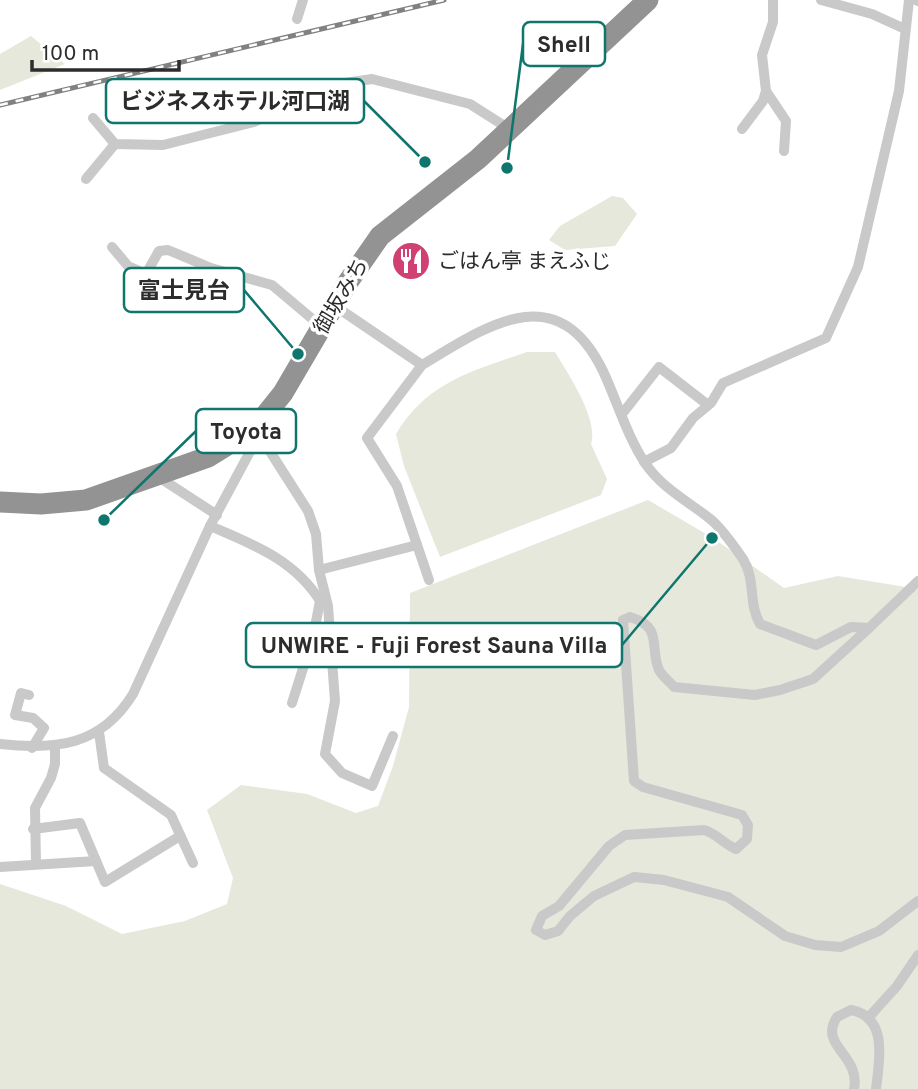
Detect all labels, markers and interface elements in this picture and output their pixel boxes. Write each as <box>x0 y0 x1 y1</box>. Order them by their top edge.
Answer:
callout: Shell <box>523 22 605 66</box>
scale bar <box>32 28 178 72</box>
text: Shell <box>537 32 591 61</box>
text: 100 m <box>42 41 99 68</box>
callout: ビジネスホテル河口湖 <box>106 79 364 123</box>
text: ビジネスホテル河口湖 <box>120 89 350 118</box>
restaurant icon: ごはん亭 まえふじ <box>390 240 432 282</box>
place label: ごはん亭 まえふじ <box>438 249 611 276</box>
street label: 御坂みち <box>309 254 375 340</box>
callout: 富士見台 <box>124 268 244 312</box>
text: 富士見台 <box>138 278 230 307</box>
callout: Toyota <box>196 409 296 453</box>
text: Toyota <box>210 419 282 448</box>
callout: UNWIRE - Fuji Forest Sauna Villa <box>246 623 622 667</box>
text: UNWIRE - Fuji Forest Sauna Villa <box>261 633 607 662</box>

